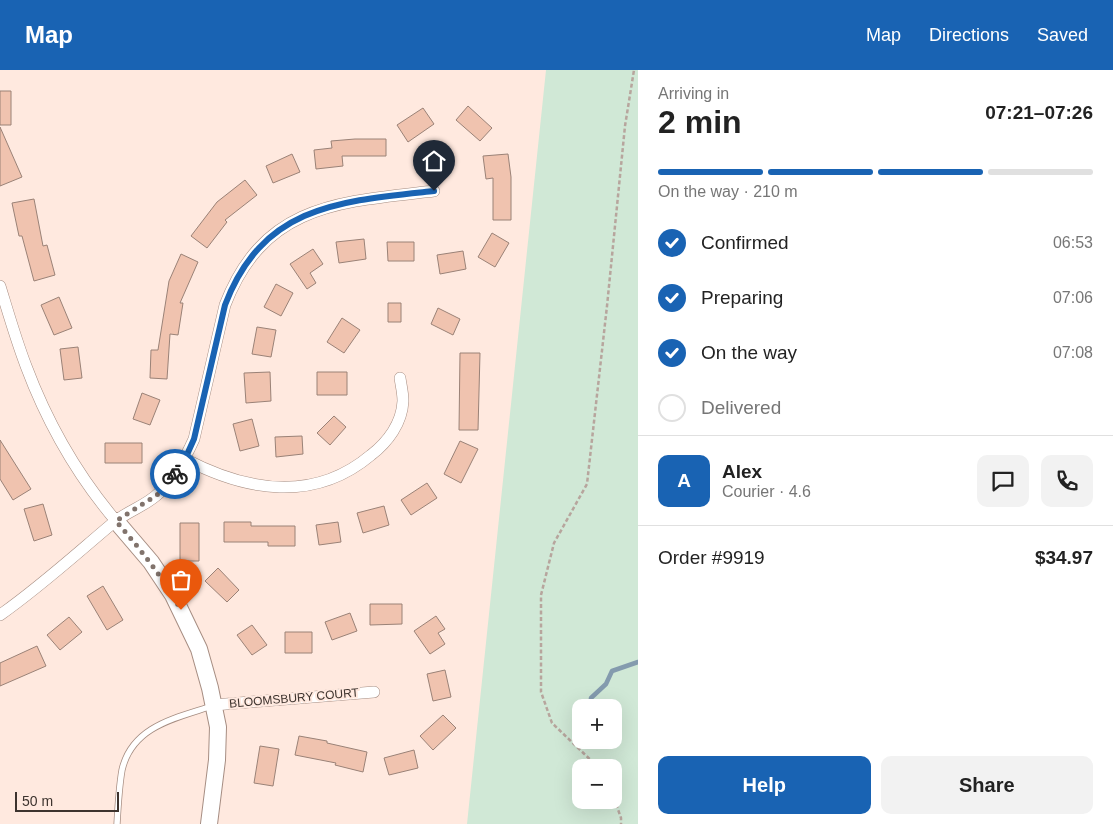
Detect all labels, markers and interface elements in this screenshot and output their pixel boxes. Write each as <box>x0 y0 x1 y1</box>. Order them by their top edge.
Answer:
text: Map <box>25 21 73 48</box>
text: Map <box>866 25 901 45</box>
text: Directions <box>929 25 1009 45</box>
text: Saved <box>1037 25 1088 45</box>
text: Arriving in <box>658 85 729 102</box>
text: 07:21–07:26 <box>985 102 1093 123</box>
text: 2 min <box>658 104 742 140</box>
pin <box>413 140 455 191</box>
icon: home <box>420 147 448 175</box>
text: On the way · 210 m <box>658 183 798 200</box>
icon: check <box>658 229 686 257</box>
text: Confirmed <box>701 232 789 253</box>
text: 06:53 <box>1053 234 1093 251</box>
icon: check <box>658 284 686 312</box>
text: Preparing <box>701 287 783 308</box>
text: 07:06 <box>1053 289 1093 306</box>
icon: check <box>658 339 686 367</box>
text: On the way <box>701 342 797 363</box>
text: 07:08 <box>1053 344 1093 361</box>
text: Delivered <box>701 397 781 418</box>
courier <box>150 449 200 499</box>
button: chat <box>977 455 1029 507</box>
button: phone <box>1041 455 1093 507</box>
icon: bike <box>161 460 189 488</box>
text: Alex <box>722 461 762 482</box>
text: A <box>677 470 691 491</box>
text: Courier · 4.6 <box>722 483 811 500</box>
text: Order #9919 <box>658 547 765 568</box>
text: $34.97 <box>1035 547 1093 568</box>
pin <box>160 559 202 610</box>
icon: bag <box>167 566 195 594</box>
street label: BLOOMSBURY COURT <box>229 685 360 711</box>
map controls <box>572 699 622 809</box>
button: + <box>572 699 622 749</box>
button: Help <box>658 756 871 814</box>
button: Share <box>881 756 1093 814</box>
button: − <box>572 759 622 809</box>
scale bar <box>15 789 119 812</box>
text: 50 m <box>22 793 53 809</box>

